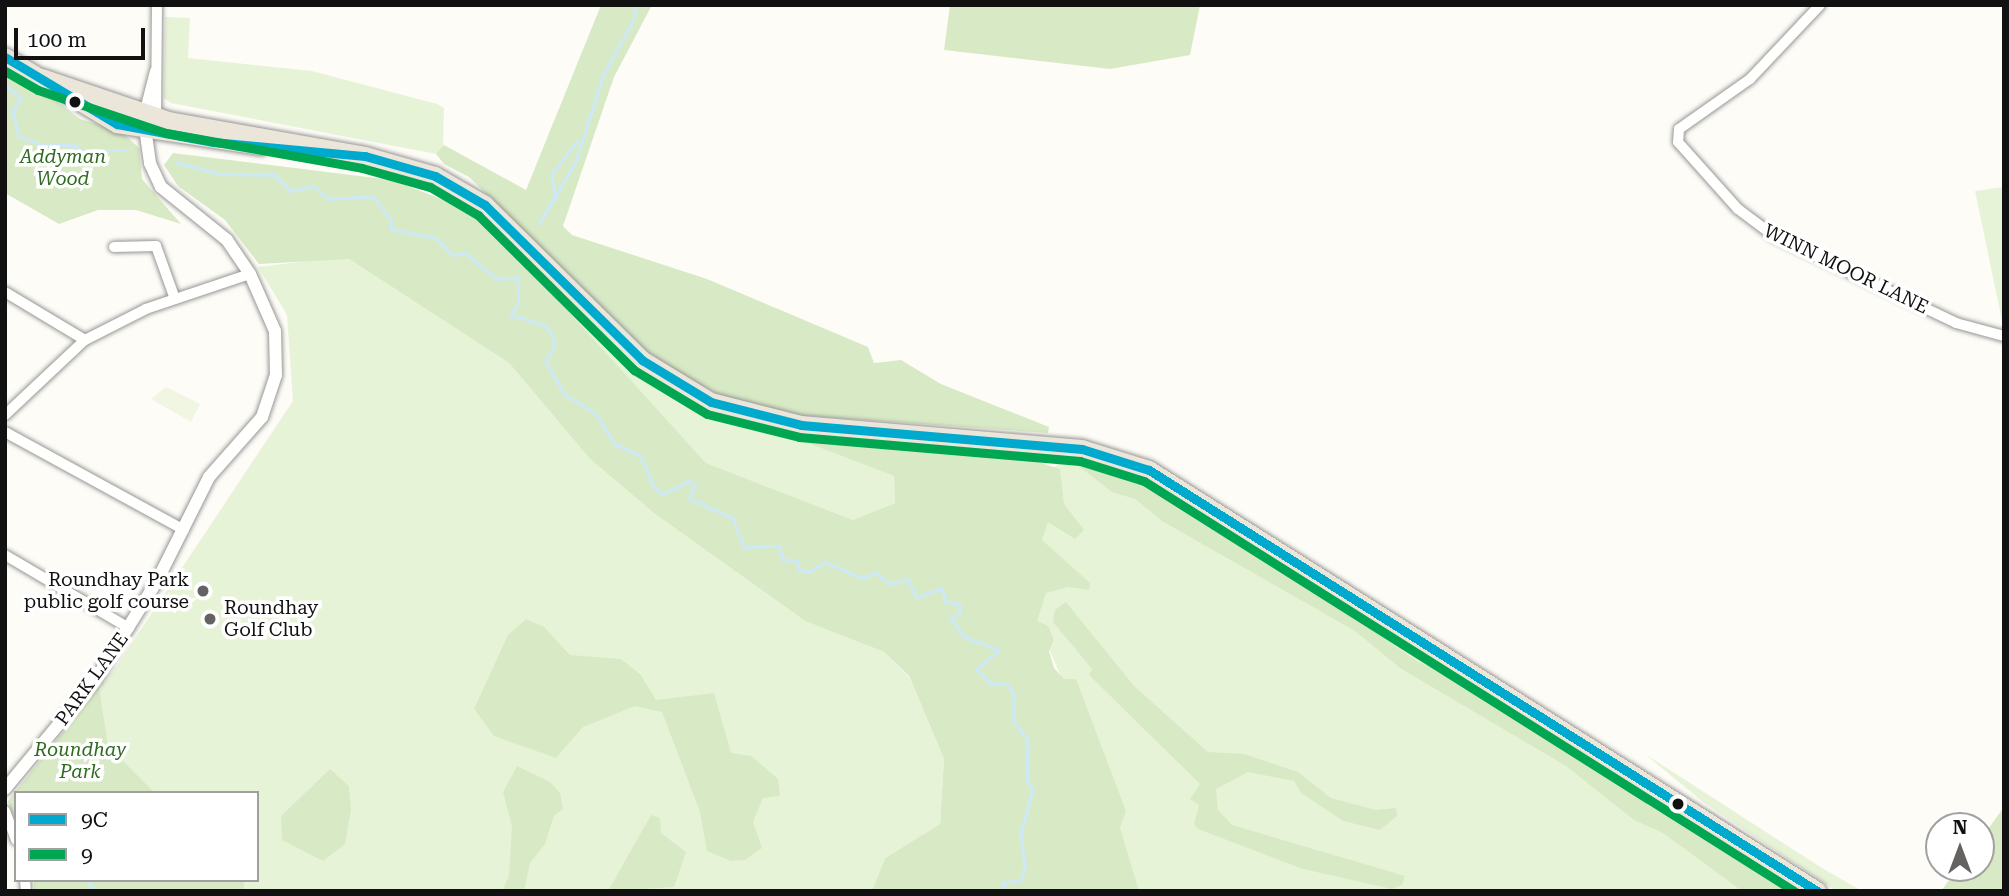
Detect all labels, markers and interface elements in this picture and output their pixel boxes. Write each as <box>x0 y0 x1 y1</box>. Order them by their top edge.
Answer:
scale bar <box>18 14 149 58</box>
text: 100 m <box>27 28 87 52</box>
unlabelled marker <box>68 95 82 109</box>
park label: Addyman Wood <box>20 146 106 190</box>
street label: WINN MOOR LANE <box>1760 219 1932 319</box>
place label: Roundhay Park public golf course <box>24 569 189 613</box>
marker: Roundhay Park public golf course <box>195 583 211 599</box>
place label: Roundhay Golf Club <box>224 597 318 641</box>
marker: Roundhay Golf Club <box>202 611 218 627</box>
street label: PARK LANE <box>51 628 133 730</box>
park label: Roundhay Park <box>34 739 126 783</box>
legend <box>14 791 259 882</box>
unlabelled marker <box>1671 797 1685 811</box>
text: 9C <box>81 808 108 832</box>
north arrow <box>1925 812 1995 882</box>
text: N <box>1953 816 1967 839</box>
text: 9 <box>81 843 93 867</box>

